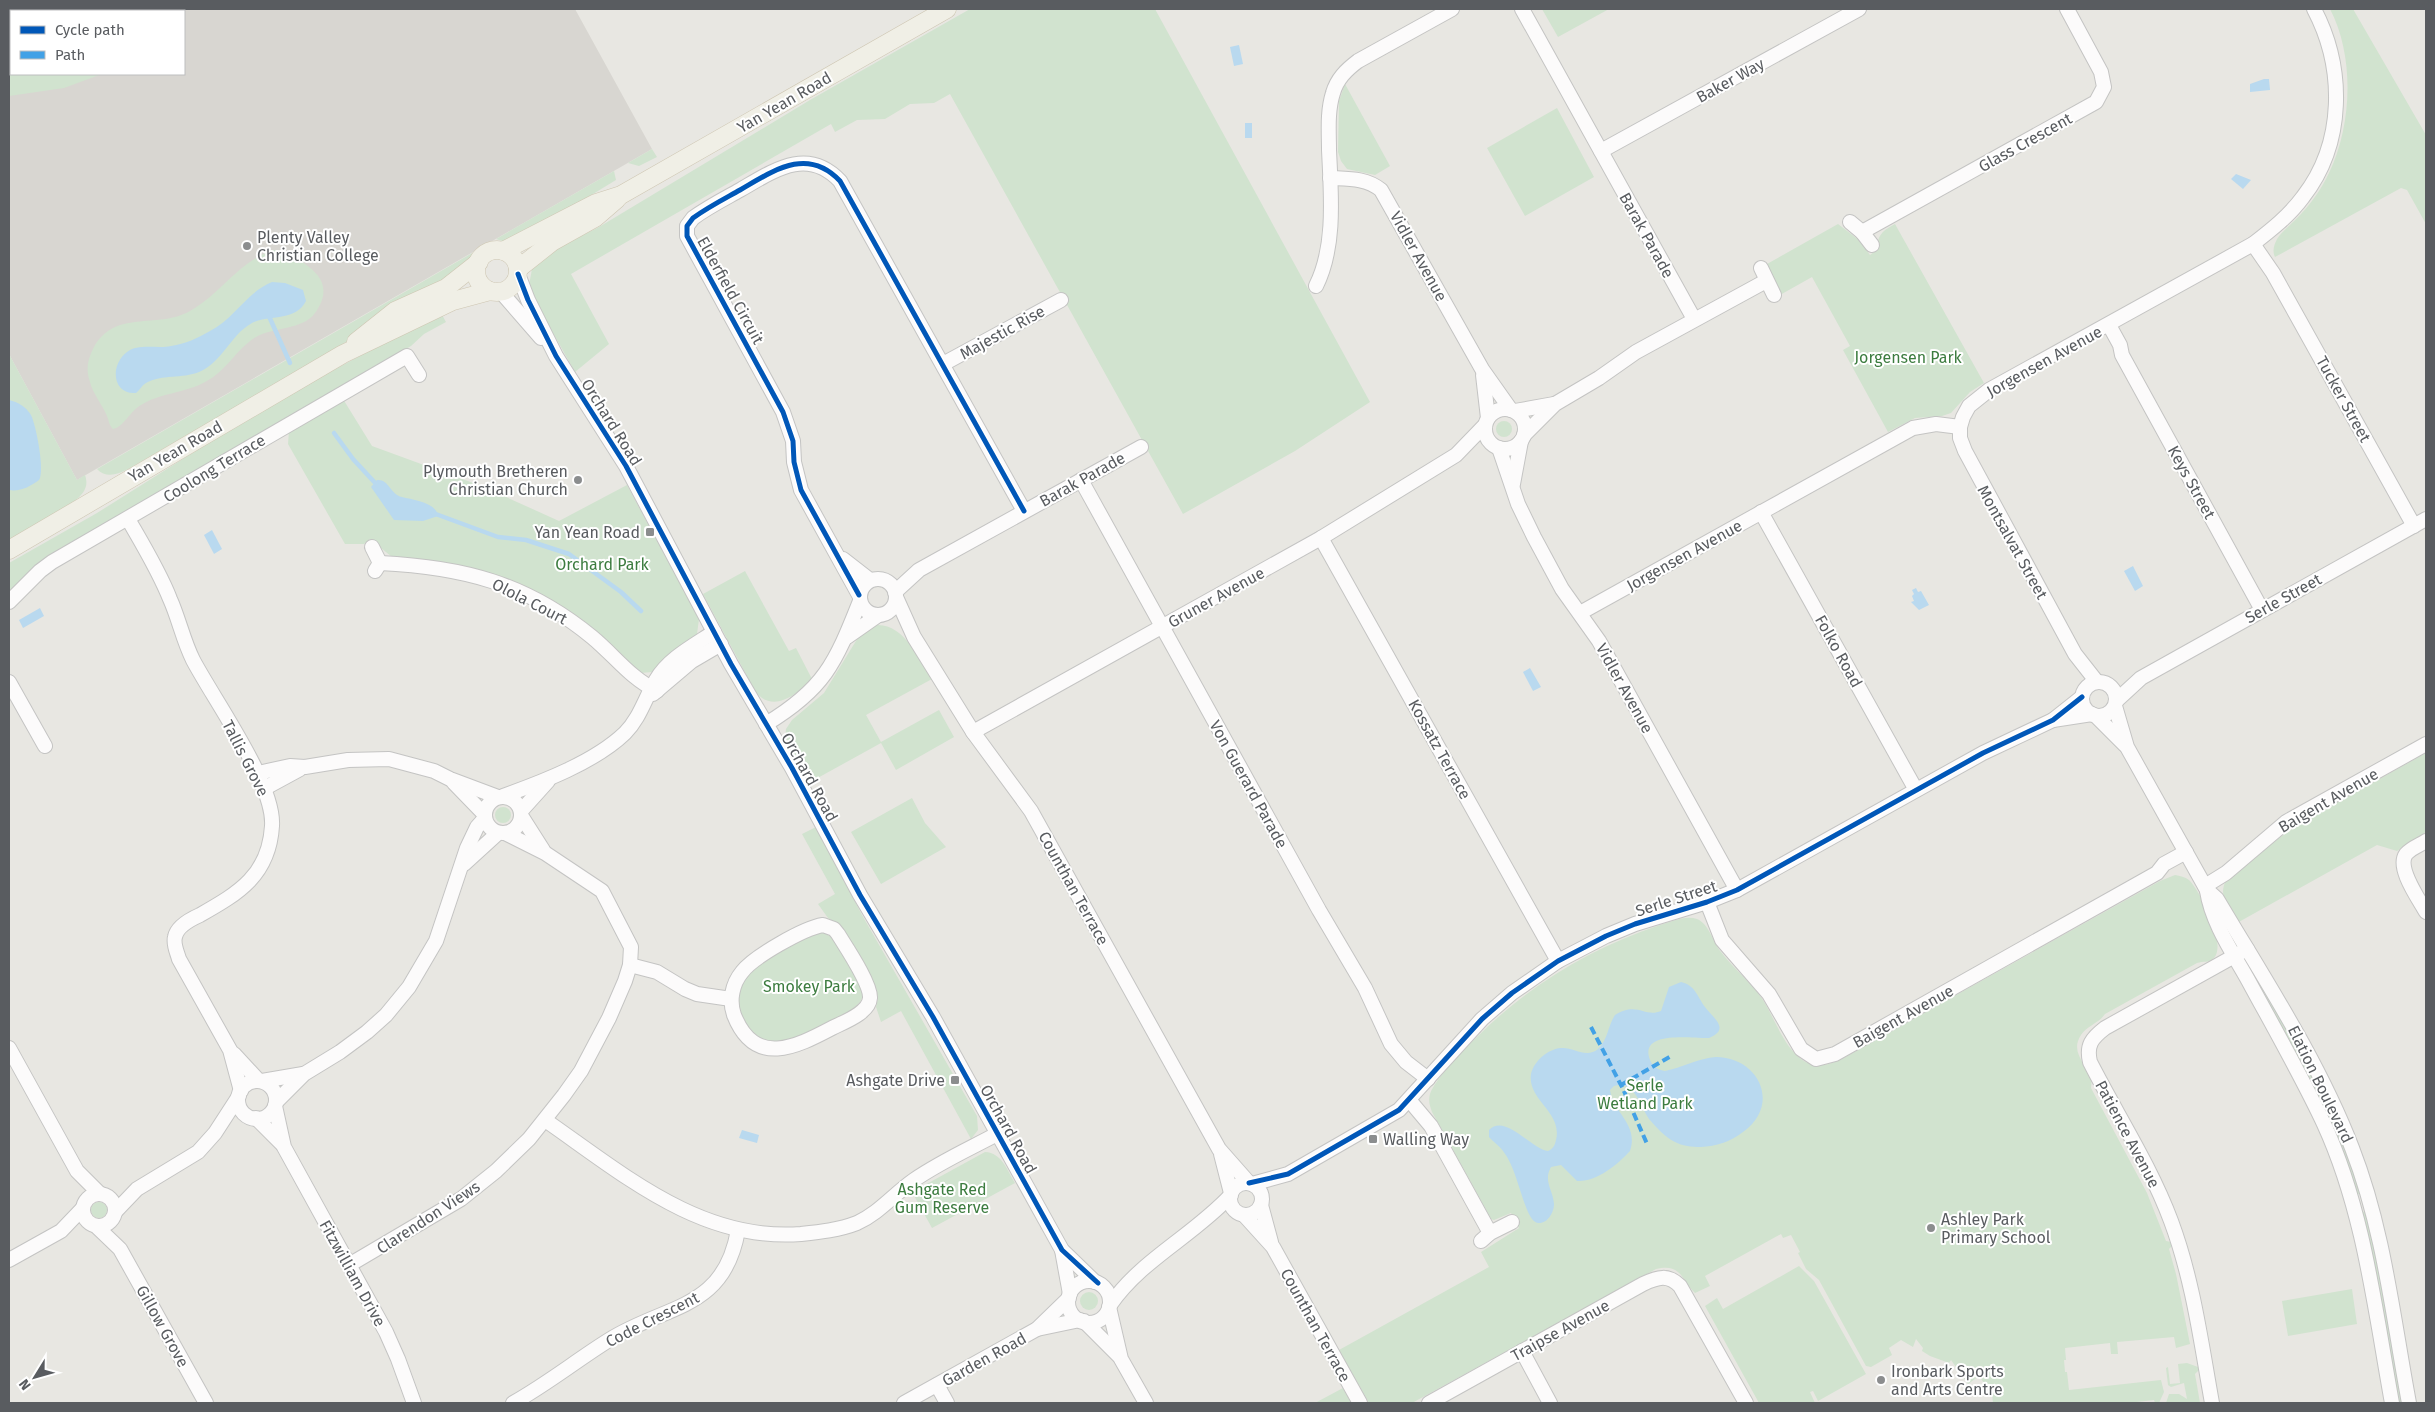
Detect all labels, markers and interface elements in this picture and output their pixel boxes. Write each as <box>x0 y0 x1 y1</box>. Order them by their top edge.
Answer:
legend <box>10 10 185 75</box>
text: Cycle path <box>55 21 125 39</box>
text: Path <box>55 46 85 64</box>
street label: Baker Way <box>1693 54 1768 107</box>
street label: Yan Yean Road <box>734 68 835 137</box>
street label: Glass Crescent <box>1975 109 2076 176</box>
street label: Barak Parade <box>1615 189 1678 281</box>
street label: Vidler Avenue <box>1386 208 1451 305</box>
place label: Plenty Valley Christian College <box>257 228 379 265</box>
street label: Elderfield Circuit <box>693 233 768 348</box>
marker: Plenty Valley Christian College <box>241 240 253 252</box>
street label: Majestic Rise <box>956 301 1048 364</box>
street label: Jorgensen Avenue <box>1983 322 2105 401</box>
park label: Jorgensen Park <box>1854 348 1963 367</box>
street label: Tucker Street <box>2312 353 2375 446</box>
street label: Orchard Road <box>577 375 646 469</box>
street label: Yan Yean Road <box>125 417 226 486</box>
street label: Coolong Terrace <box>160 430 269 506</box>
street label: Keys Street <box>2164 442 2220 522</box>
street label: Barak Parade <box>1036 448 1128 511</box>
place label: Plymouth Bretheren Christian Church <box>423 462 568 499</box>
marker: Plymouth Bretheren Christian Church <box>572 474 584 486</box>
street label: Montsalvat Street <box>1973 482 2052 603</box>
street label: Jorgensen Avenue <box>1623 516 1745 595</box>
place label: Yan Yean Road <box>535 523 640 542</box>
marker: Yan Yean Road <box>644 526 656 538</box>
park label: Orchard Park <box>555 555 650 574</box>
street label: Gruner Avenue <box>1165 563 1268 632</box>
street label: Serle Street <box>2242 570 2325 627</box>
street label: Olola Court <box>489 574 571 629</box>
street label: Folko Road <box>1811 612 1866 691</box>
street label: Vidler Avenue <box>1592 640 1657 737</box>
street label: Kossatz Terrace <box>1404 696 1475 803</box>
street label: Tallis Grove <box>218 717 273 800</box>
street label: Von Guerard Parade <box>1206 717 1292 851</box>
street label: Orchard Road <box>777 729 842 825</box>
street label: Baigent Avenue <box>2275 764 2382 837</box>
street label: Counthan Terrace <box>1035 828 1113 948</box>
street label: Serle Street <box>1633 876 1720 921</box>
park label: Smokey Park <box>763 977 856 996</box>
street label: Baigent Avenue <box>1850 981 1957 1052</box>
street label: Elation Boulevard <box>2284 1022 2357 1146</box>
place label: Ashgate Drive <box>846 1071 945 1090</box>
marker: Ashgate Drive <box>949 1074 961 1086</box>
park label: Serle Wetland Park <box>1597 1076 1693 1113</box>
street label: Patience Avenue <box>2091 1077 2164 1191</box>
street label: Orchard Road <box>976 1081 1041 1177</box>
place label: Walling Way <box>1383 1130 1469 1149</box>
marker: Walling Way <box>1367 1133 1379 1145</box>
street label: Clarendon Views <box>373 1177 484 1258</box>
park label: Ashgate Red Gum Reserve <box>895 1180 989 1217</box>
place label: Ashley Park Primary School <box>1941 1210 2051 1247</box>
street label: Fitzwilliam Drive <box>315 1217 390 1330</box>
marker: Ashley Park Primary School <box>1925 1222 1937 1234</box>
street label: Counthan Terrace <box>1277 1265 1355 1385</box>
street label: Gillow Grove <box>132 1282 193 1370</box>
street label: Code Crescent <box>602 1288 702 1351</box>
street label: Traipse Avenue <box>1508 1296 1613 1365</box>
street label: Garden Road <box>939 1329 1030 1390</box>
north arrow <box>10 1352 60 1402</box>
place label: Ironbark Sports and Arts Centre <box>1891 1362 2004 1399</box>
marker: Ironbark Sports and Arts Centre <box>1875 1374 1887 1386</box>
text: N <box>15 1376 35 1393</box>

